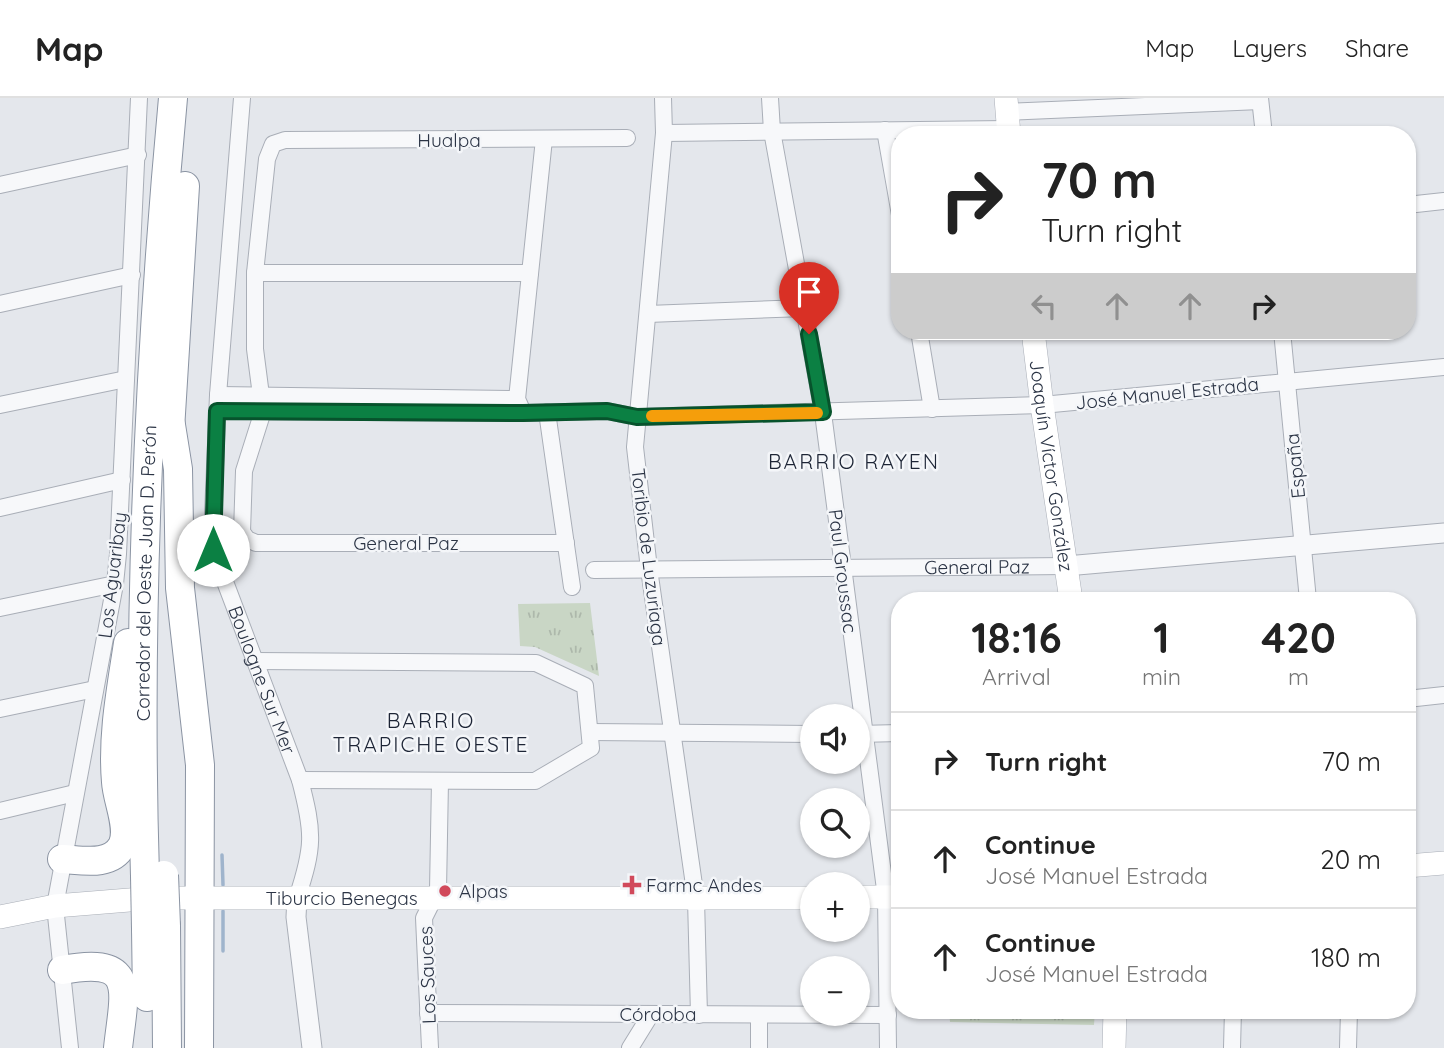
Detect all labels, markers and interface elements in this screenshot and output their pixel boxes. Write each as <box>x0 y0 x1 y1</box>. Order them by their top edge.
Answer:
text: Map <box>35 28 103 69</box>
text: Map <box>1145 33 1194 63</box>
text: Layers <box>1232 33 1307 63</box>
text: Share <box>1345 33 1409 63</box>
street label: Hualpa <box>417 128 481 152</box>
text: 70 m <box>1041 149 1157 210</box>
icon: right <box>926 154 1017 245</box>
text: Turn right <box>1041 210 1182 250</box>
pin <box>779 262 839 334</box>
icon: arrive <box>790 273 828 311</box>
icon: left <box>1025 287 1063 325</box>
icon: ahead <box>1098 287 1136 325</box>
icon: ahead <box>1171 287 1209 325</box>
icon: right <box>1244 287 1282 325</box>
street label: Joaquín Víctor González <box>1025 358 1079 573</box>
street label: José Manuel Estrada <box>1074 371 1260 415</box>
street label: Corredor del Oeste Juan D. Perón <box>131 424 162 721</box>
street label: España <box>1280 432 1310 500</box>
district label: BARRIO RAYEN <box>768 448 940 474</box>
street label: Toribio de Luzuriaga <box>626 467 672 647</box>
street label: Paul Groussac <box>823 508 863 634</box>
street label: Los Aguaribay <box>92 510 132 640</box>
position arrow <box>176 513 250 587</box>
street label: General Paz <box>353 531 459 555</box>
street label: General Paz <box>924 554 1030 579</box>
street label: Boulogne Sur Mer <box>223 602 301 758</box>
text: 18:16 <box>971 611 1062 664</box>
text: 1 <box>1153 611 1170 664</box>
text: 420 <box>1261 611 1336 664</box>
text: Arrival <box>982 662 1051 691</box>
text: min <box>1142 662 1181 691</box>
text: m <box>1288 662 1309 691</box>
map controls <box>800 704 870 1026</box>
button: sound <box>800 704 870 774</box>
district label: BARRIO TRAPICHE OESTE <box>332 707 530 757</box>
icon: right <box>926 742 964 780</box>
text: Turn right <box>985 745 1107 778</box>
text: 70 m <box>1321 745 1381 778</box>
button: search <box>800 788 870 858</box>
text: Continue <box>985 828 1096 861</box>
icon: ahead <box>926 840 964 878</box>
text: 20 m <box>1320 843 1381 876</box>
text: José Manuel Estrada <box>985 861 1208 890</box>
button: + <box>800 872 870 942</box>
place label: Farmc Andes <box>646 873 762 897</box>
marker: Farmc Andes <box>624 877 640 893</box>
place label: Alpas <box>459 879 508 903</box>
marker: Alpas <box>437 883 453 899</box>
street label: Tiburcio Benegas <box>265 886 418 910</box>
street label: Los Sauces <box>413 926 441 1024</box>
text: Continue <box>985 926 1096 959</box>
icon: ahead <box>926 938 964 976</box>
text: 180 m <box>1311 941 1381 974</box>
button: − <box>800 956 870 1026</box>
text: José Manuel Estrada <box>985 959 1208 988</box>
street label: Córdoba <box>620 1002 696 1026</box>

